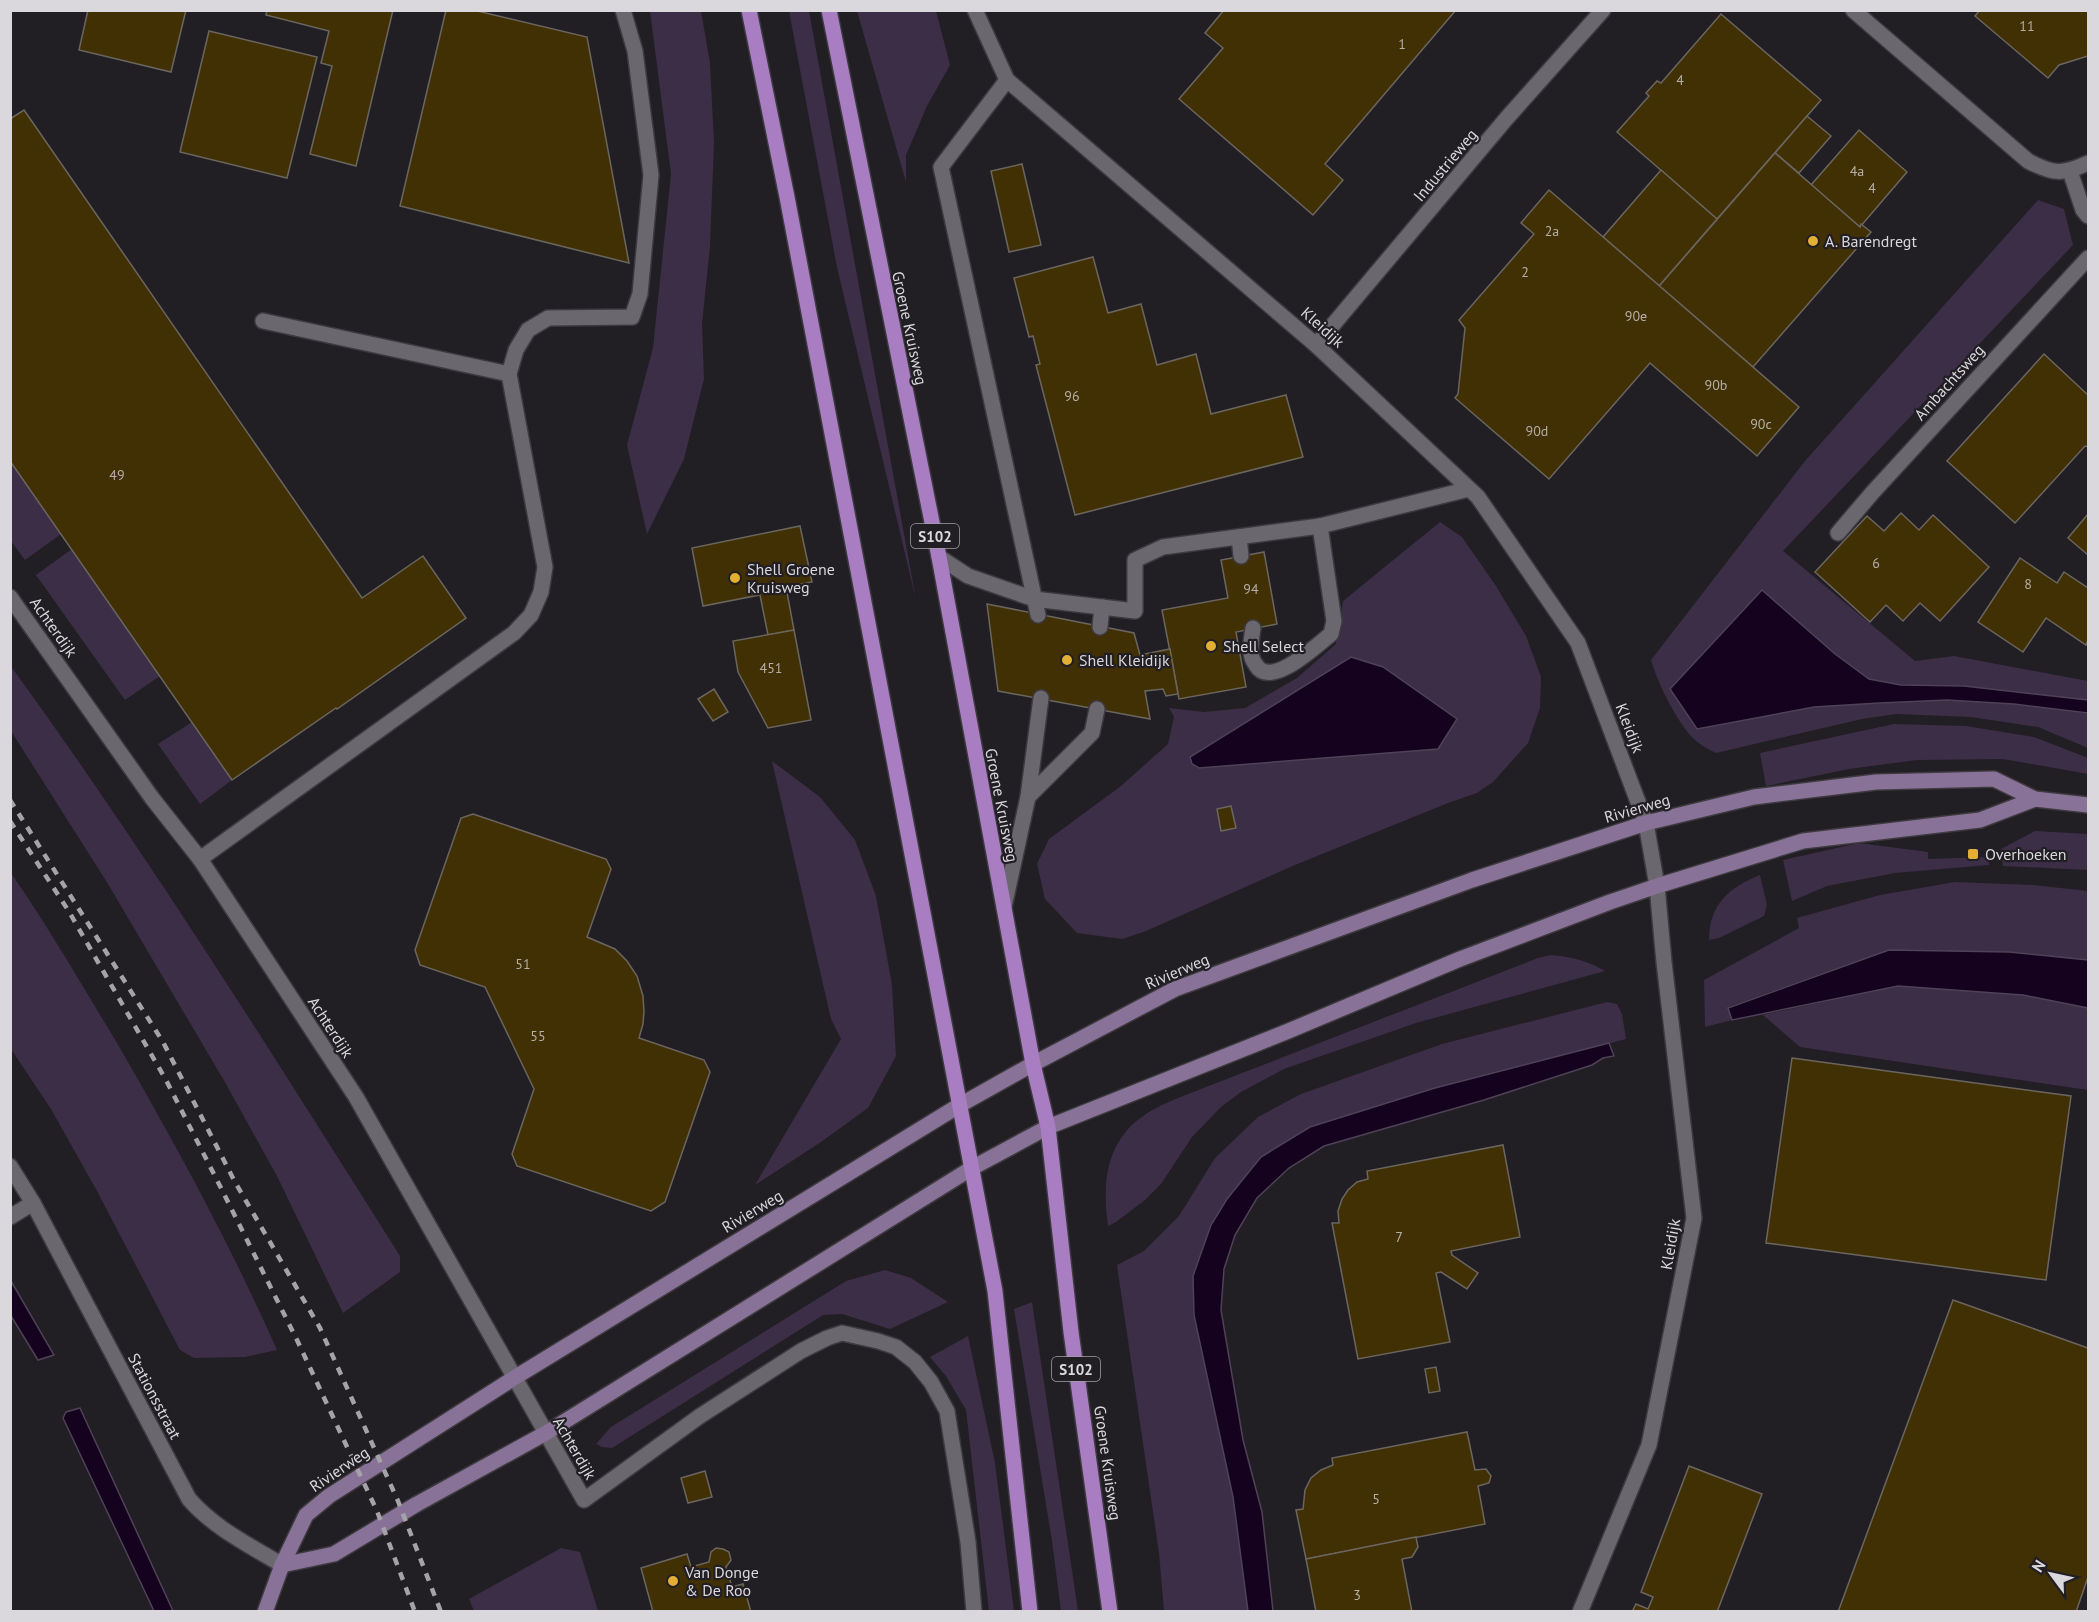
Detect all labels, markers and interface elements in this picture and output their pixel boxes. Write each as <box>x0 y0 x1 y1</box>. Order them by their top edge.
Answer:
house number: 11 <box>2019 17 2035 35</box>
house number: 1 <box>1398 35 1406 53</box>
house number: 4 <box>1676 71 1684 89</box>
street label: Industrieweg <box>1409 125 1481 205</box>
house number: 4a <box>1850 162 1864 180</box>
house number: 4 <box>1868 179 1876 197</box>
house number: 2a <box>1545 222 1559 240</box>
place label: A. Barendregt <box>1825 231 1917 251</box>
marker: A. Barendregt <box>1806 234 1820 248</box>
house number: 2 <box>1521 263 1529 281</box>
street label: Groene Kruisweg <box>888 269 932 387</box>
street label: Kleidijk <box>1297 302 1349 352</box>
house number: 90e <box>1625 307 1647 325</box>
street label: Ambachtsweg <box>1910 340 1988 424</box>
house number: 90b <box>1705 376 1727 394</box>
house number: 96 <box>1064 387 1080 405</box>
house number: 90c <box>1750 415 1772 433</box>
house number: 90d <box>1526 422 1548 440</box>
house number: 49 <box>109 466 125 484</box>
road number: S102 <box>911 524 959 548</box>
house number: 6 <box>1872 554 1880 572</box>
place label: Shell Groene Kruisweg <box>747 559 835 597</box>
marker: Shell Groene Kruisweg <box>728 571 742 585</box>
house number: 8 <box>2024 575 2032 593</box>
house number: 94 <box>1243 580 1259 598</box>
street label: Achterdijk <box>26 593 82 661</box>
place label: Shell Select <box>1223 636 1304 656</box>
marker: Shell Select <box>1204 639 1218 653</box>
place label: Shell Kleidijk <box>1079 650 1170 670</box>
marker: Shell Kleidijk <box>1060 653 1074 667</box>
house number: 451 <box>760 659 782 677</box>
street label: Kleidijk <box>1611 700 1649 756</box>
street label: Groene Kruisweg <box>981 746 1023 864</box>
street label: Rivierweg <box>1602 789 1672 827</box>
place label: Overhoeken <box>1985 844 2067 864</box>
marker: Overhoeken <box>1966 847 1980 861</box>
street label: Rivierweg <box>1142 949 1212 993</box>
house number: 51 <box>515 955 531 973</box>
street label: Achterdijk <box>304 993 358 1062</box>
house number: 55 <box>530 1027 546 1045</box>
street label: Rivierweg <box>718 1185 786 1237</box>
street label: Kleidijk <box>1656 1216 1684 1271</box>
house number: 7 <box>1395 1228 1403 1246</box>
street label: Stationsstraat <box>124 1350 186 1443</box>
road number: S102 <box>1052 1357 1100 1381</box>
street label: Groene Kruisweg <box>1090 1404 1126 1522</box>
street label: Achterdijk <box>549 1413 601 1483</box>
street label: Rivierweg <box>305 1442 373 1496</box>
house number: 5 <box>1372 1490 1380 1508</box>
north arrow <box>2021 1544 2081 1604</box>
text: N <box>2027 1556 2050 1576</box>
place label: Van Donge & De Roo <box>684 1562 759 1600</box>
marker: Van Donge & De Roo <box>666 1574 680 1588</box>
house number: 3 <box>1353 1586 1361 1604</box>

